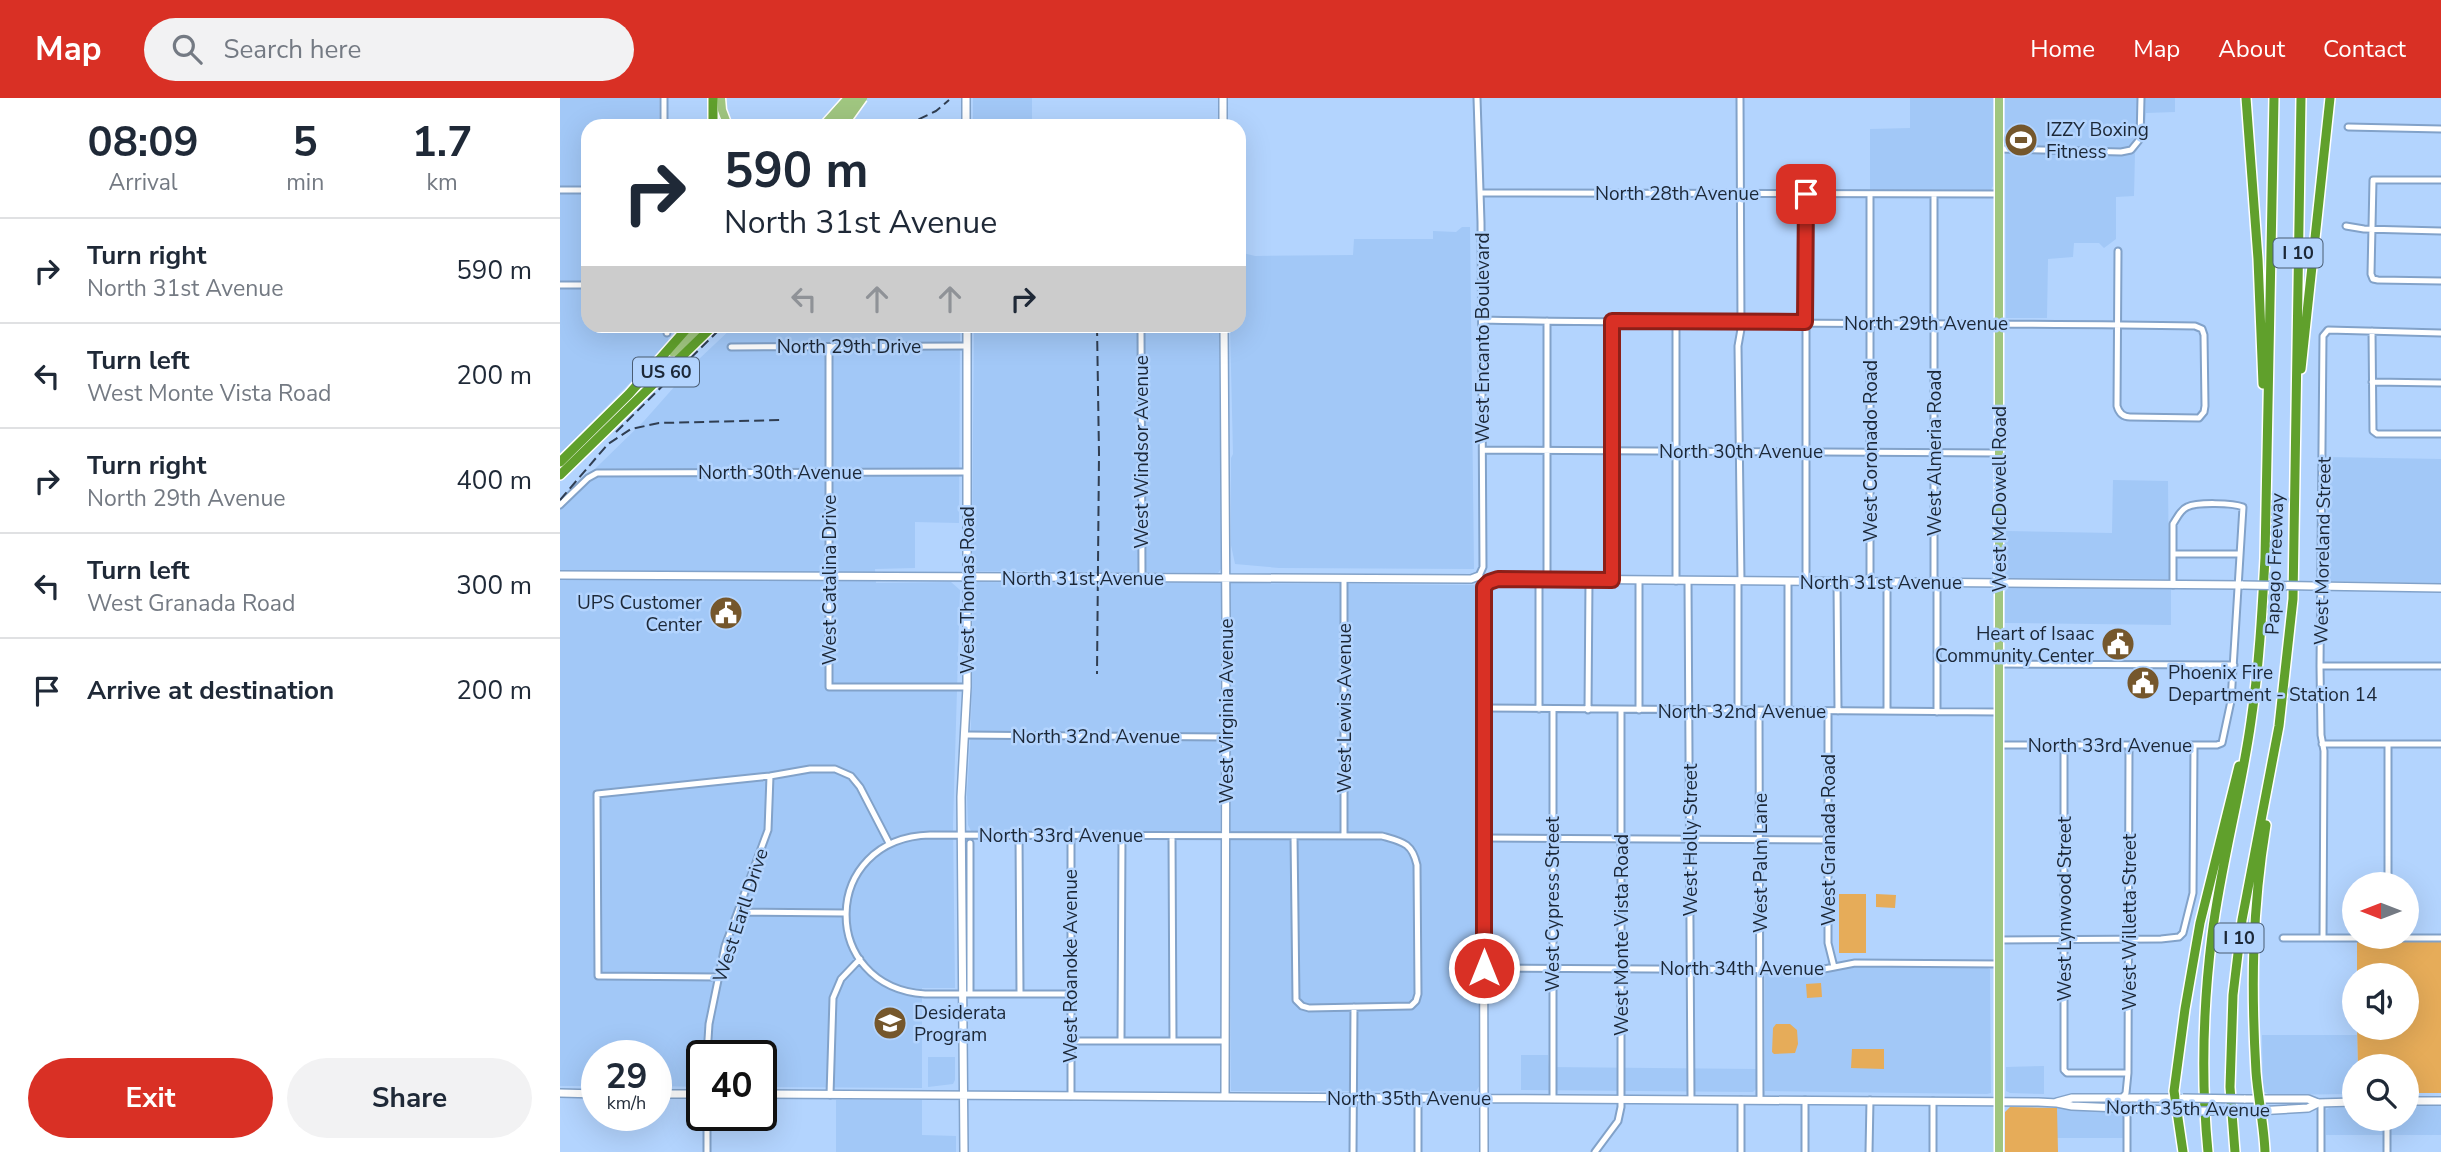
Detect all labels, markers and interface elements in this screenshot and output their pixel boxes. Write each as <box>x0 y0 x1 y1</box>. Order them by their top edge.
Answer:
search box <box>144 18 634 81</box>
text: Map <box>35 27 102 72</box>
icon: search <box>168 30 206 68</box>
text: Search here <box>224 32 361 67</box>
text: Home <box>2030 33 2095 65</box>
text: Map <box>2133 33 2180 65</box>
text: About <box>2218 33 2285 65</box>
text: Contact <box>2323 33 2406 65</box>
text: 08:09 <box>87 114 199 171</box>
text: 5 <box>293 114 318 171</box>
text: 1.7 <box>412 114 473 171</box>
place label: IZZY Boxing Fitness <box>2046 117 2149 165</box>
sports icon: IZZY Boxing Fitness <box>2002 121 2040 159</box>
text: 590 m <box>724 137 868 204</box>
icon: right <box>609 147 700 238</box>
pin <box>1776 164 1836 224</box>
text: Arrival <box>108 167 178 198</box>
text: min <box>286 167 324 198</box>
text: km <box>426 167 458 198</box>
icon: arrive <box>1787 175 1825 213</box>
street label: North 28th Avenue <box>1595 181 1759 207</box>
text: North 31st Avenue <box>724 201 997 244</box>
street label: West Encanto Boulevard <box>1470 233 1496 443</box>
text: Turn right <box>87 238 206 273</box>
road number: I 10 <box>2274 238 2322 268</box>
icon: right <box>28 252 66 290</box>
text: 590 m <box>456 253 532 288</box>
text: North 31st Avenue <box>87 273 283 304</box>
icon: left <box>785 280 823 318</box>
icon: ahead <box>858 280 896 318</box>
icon: ahead <box>931 280 969 318</box>
icon: right <box>1004 280 1042 318</box>
street label: North 29th Avenue <box>1844 311 2008 337</box>
street label: North 29th Drive <box>777 334 921 360</box>
text: Turn left <box>87 343 190 378</box>
street label: West Windsor Avenue <box>1129 355 1155 549</box>
icon: left <box>28 357 66 395</box>
text: 200 m <box>456 358 532 393</box>
road number: US 60 <box>633 358 699 386</box>
street label: West Coronado Road <box>1858 360 1884 542</box>
street label: West Almeria Road <box>1922 370 1948 536</box>
text: West Monte Vista Road <box>87 378 332 409</box>
street label: West McDowell Road <box>1987 406 2013 592</box>
street label: North 30th Avenue <box>1659 439 1823 465</box>
text: Turn right <box>87 448 206 483</box>
street label: West Moreland Street <box>2308 456 2338 645</box>
street label: North 30th Avenue <box>698 460 862 486</box>
icon: right <box>28 462 66 500</box>
text: 400 m <box>456 463 532 498</box>
text: North 29th Avenue <box>87 483 286 514</box>
street label: Papago Freeway <box>2260 492 2290 635</box>
street label: West Catalina Drive <box>817 495 843 665</box>
street label: West Thomas Road <box>955 506 981 674</box>
text: Turn left <box>87 553 190 588</box>
street label: North 31st Avenue <box>1002 566 1164 592</box>
icon: left <box>28 567 66 605</box>
text: 300 m <box>456 568 532 603</box>
street label: North 31st Avenue <box>1800 570 1962 596</box>
text: West Granada Road <box>87 588 295 619</box>
place label: UPS Customer Center <box>577 590 702 638</box>
public building icon: UPS Customer Center <box>707 594 745 632</box>
street label: West Virginia Avenue <box>1214 618 1240 804</box>
place label: Heart of Isaac Community Center <box>1935 621 2094 669</box>
street label: West Lewis Avenue <box>1332 623 1358 793</box>
public building icon: Heart of Isaac Community Center <box>2099 625 2137 663</box>
place label: Phoenix Fire Department - Station 14 <box>2168 660 2377 708</box>
public building icon: Phoenix Fire Department - Station 14 <box>2124 664 2162 702</box>
icon: arrive <box>28 672 66 710</box>
text: Arrive at destination <box>87 673 334 708</box>
text: 200 m <box>456 673 532 708</box>
street label: North 32nd Avenue <box>1658 699 1826 725</box>
street label: North 32nd Avenue <box>1012 724 1180 750</box>
street label: North 33rd Avenue <box>2028 733 2192 759</box>
street label: West Granada Road <box>1816 754 1842 926</box>
street label: West Holly Street <box>1678 763 1704 917</box>
street label: West Palm Lane <box>1748 793 1774 933</box>
street label: West Cypress Street <box>1540 816 1566 992</box>
street label: West Lynwood Street <box>2052 816 2078 1002</box>
street label: North 33rd Avenue <box>979 823 1143 849</box>
street label: West Willetta Street <box>2117 833 2143 1010</box>
street label: West Monte Vista Road <box>1609 834 1635 1036</box>
street label: West Earll Drive <box>707 845 775 986</box>
street label: West Roanoke Avenue <box>1058 869 1084 1063</box>
north arrow <box>2342 872 2418 948</box>
map controls <box>2342 872 2419 1131</box>
road number: I 10 <box>2214 924 2264 952</box>
position arrow <box>1447 931 1521 1005</box>
street label: North 34th Avenue <box>1660 956 1824 982</box>
button: sound <box>2342 963 2419 1040</box>
place label: Desiderata Program <box>914 1000 1006 1048</box>
school or university icon: Desiderata Program <box>871 1004 909 1042</box>
speed limit sign: 40 <box>686 1040 777 1131</box>
text: 29 <box>605 1053 648 1100</box>
button: search <box>2342 1054 2419 1131</box>
button: Exit <box>28 1058 273 1138</box>
button: Share <box>287 1058 532 1138</box>
street label: North 35th Avenue <box>1327 1086 1491 1112</box>
text: km/h <box>607 1091 646 1115</box>
street label: North 35th Avenue <box>2106 1095 2270 1123</box>

